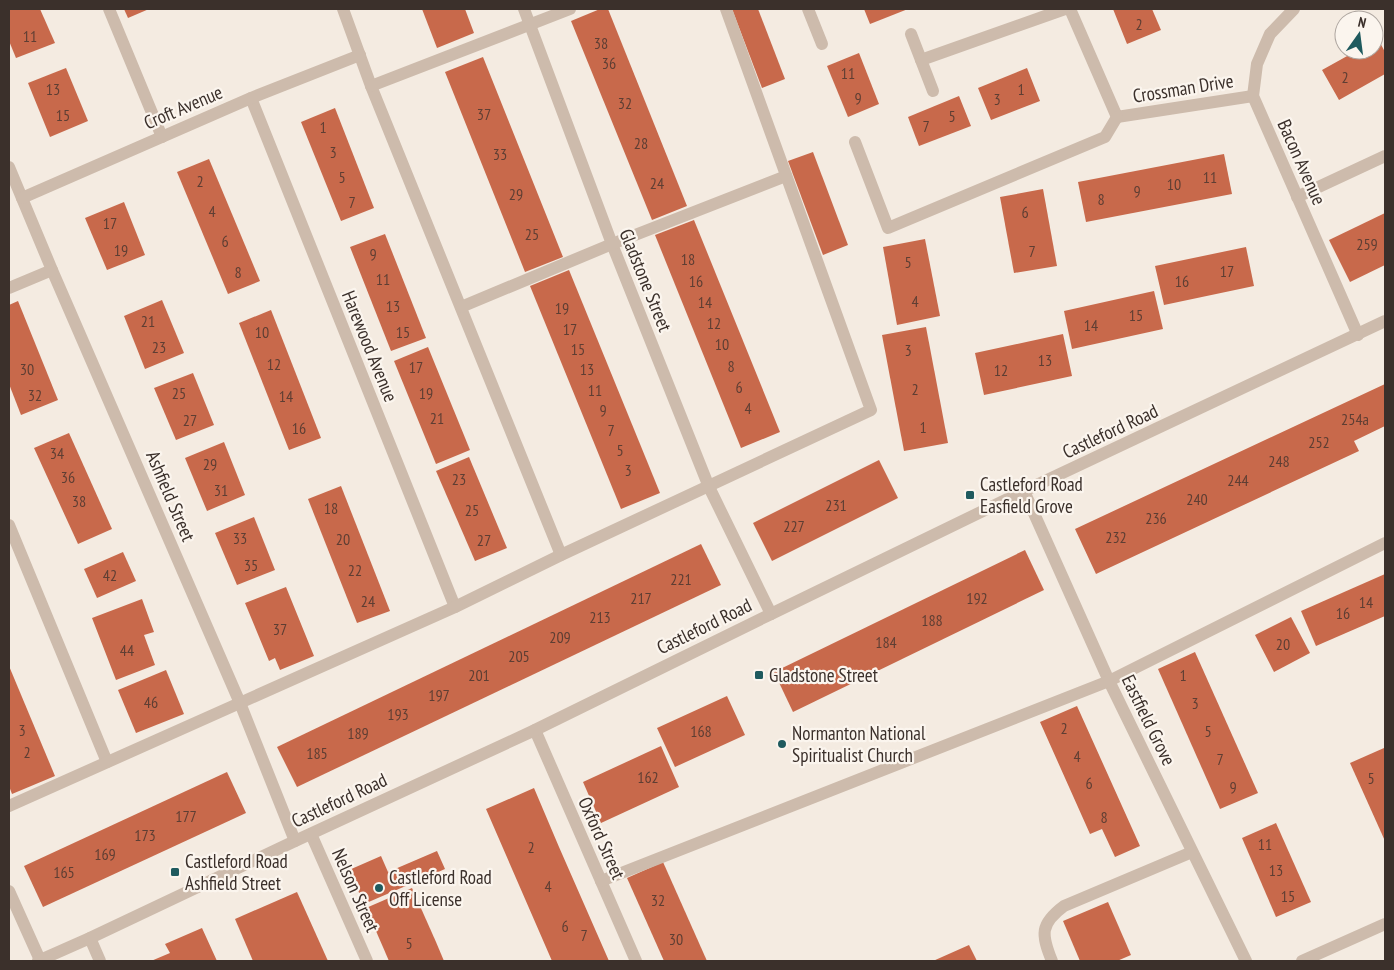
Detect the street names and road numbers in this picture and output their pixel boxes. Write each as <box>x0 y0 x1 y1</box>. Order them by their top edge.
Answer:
street label: Crossman Drive <box>1131 68 1235 108</box>
street label: Croft Avenue <box>140 80 226 134</box>
street label: Bacon Avenue <box>1273 116 1332 209</box>
street label: Gladstone Street <box>614 225 678 336</box>
street label: Harewood Avenue <box>337 287 403 405</box>
street label: Castleford Road <box>1058 398 1162 464</box>
street label: Ashfield Street <box>141 447 201 546</box>
street label: Castleford Road <box>653 593 755 659</box>
street label: Eastfield Grove <box>1117 671 1181 769</box>
street label: Castleford Road <box>287 767 391 833</box>
street label: Oxford Street <box>573 793 631 884</box>
street label: Nelson Street <box>327 845 385 936</box>

